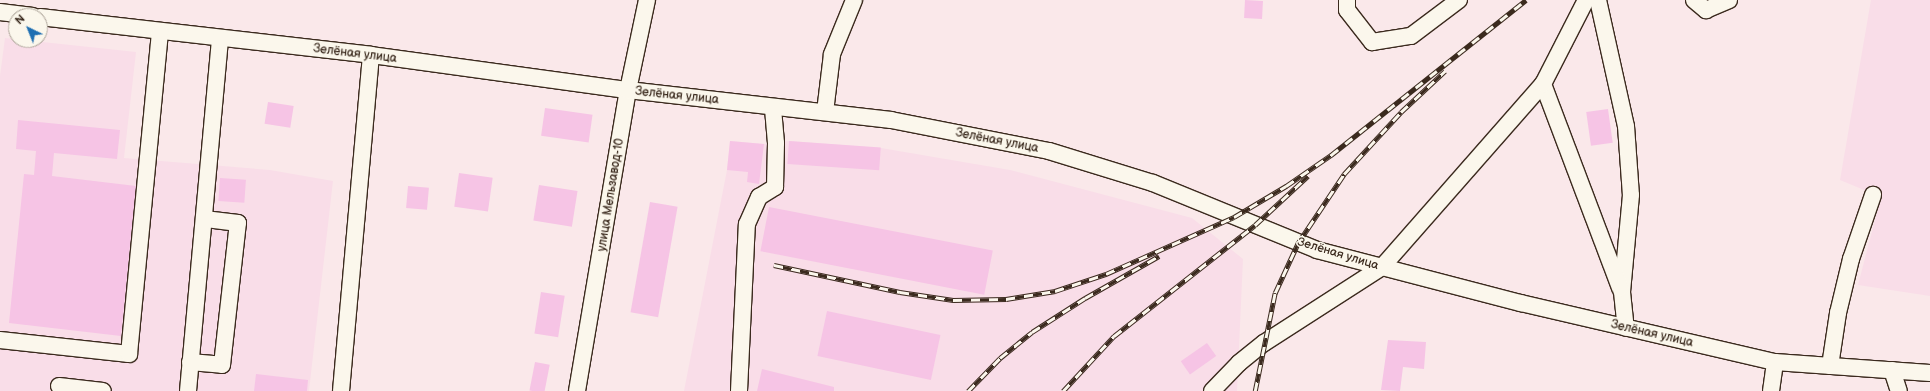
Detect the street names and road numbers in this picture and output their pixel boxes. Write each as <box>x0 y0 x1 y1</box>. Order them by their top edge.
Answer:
street label: Зелёная улица <box>312 42 398 66</box>
street label: Зелёная улица <box>634 84 720 108</box>
street label: Зелёная улица <box>954 126 1040 156</box>
street label: улица Мельзавод-10 <box>595 137 627 253</box>
street label: Зелёная улица <box>1296 235 1380 273</box>
street label: Зелёная улица <box>1609 318 1695 350</box>

